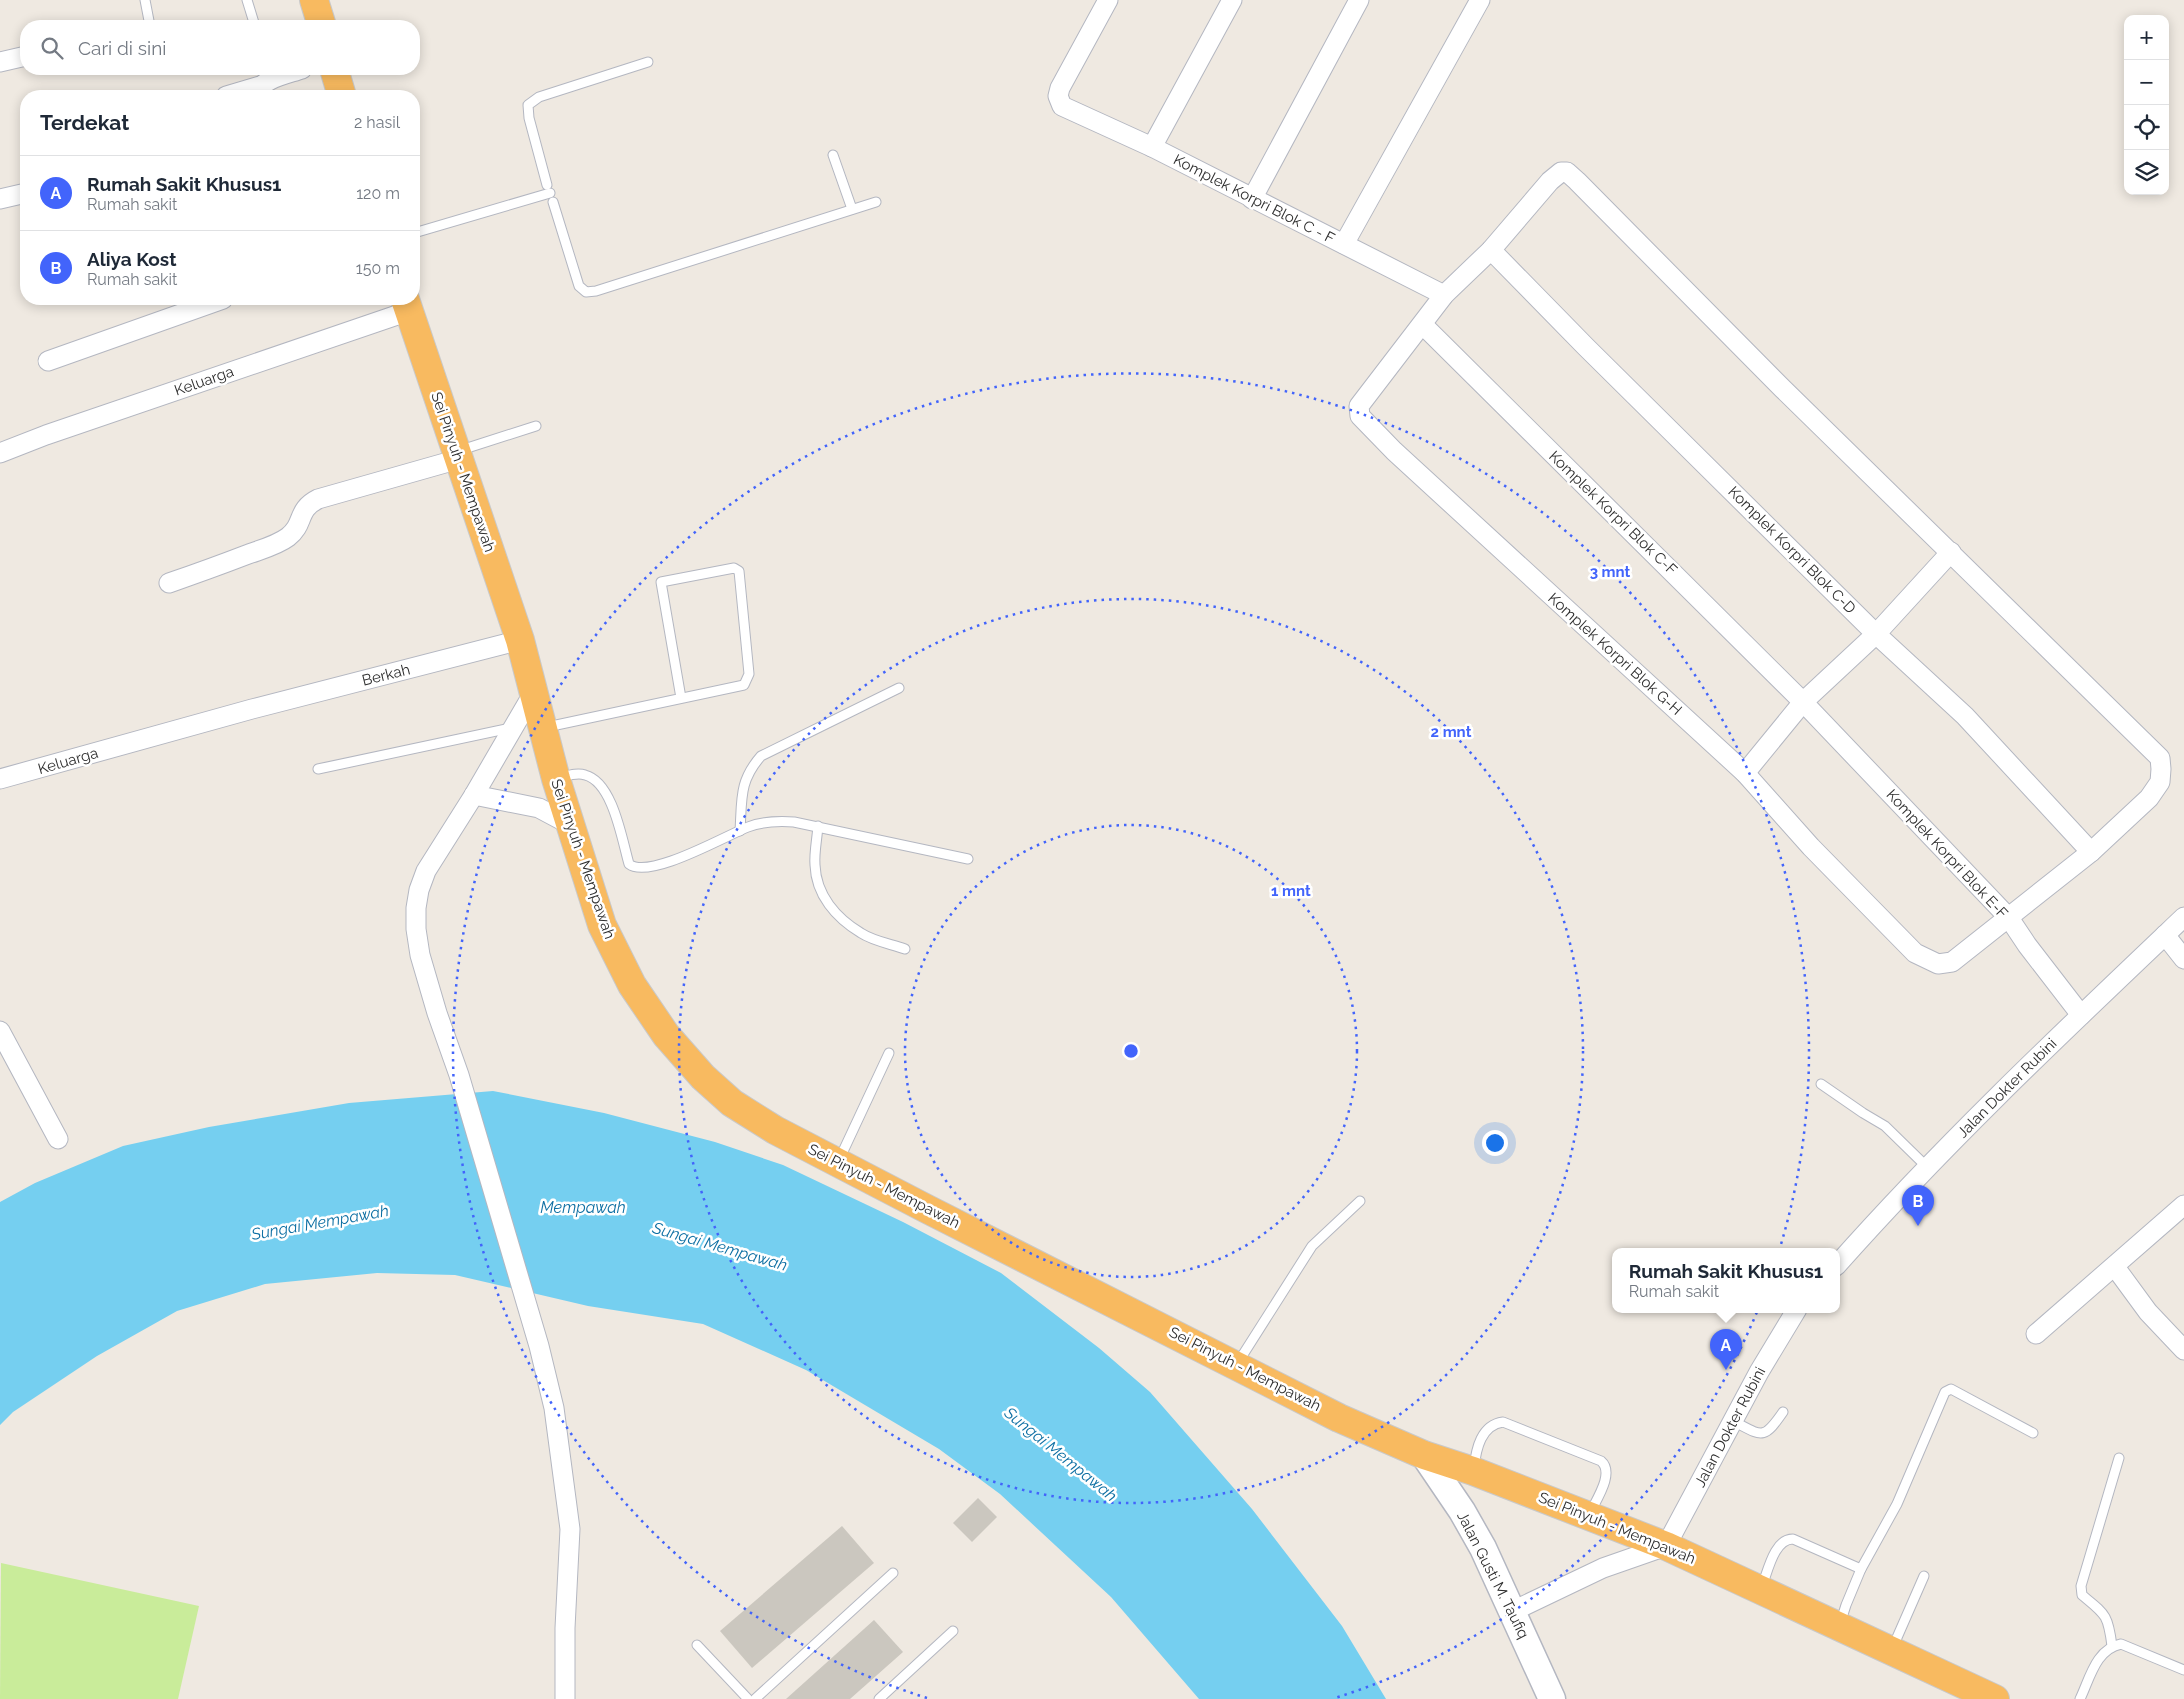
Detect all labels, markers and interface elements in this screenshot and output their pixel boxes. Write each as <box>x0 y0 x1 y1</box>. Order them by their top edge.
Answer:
map controls <box>2124 15 2169 195</box>
button: + <box>2124 15 2169 60</box>
search box <box>20 20 420 75</box>
icon: search <box>38 34 66 62</box>
text: Cari di sini <box>78 37 166 59</box>
button: − <box>2124 60 2169 105</box>
button: locate <box>2124 105 2169 150</box>
text: Terdekat <box>40 110 129 135</box>
text: 2 hasil <box>354 113 400 132</box>
street label: Komplek Korpri Blok C - F <box>1170 150 1338 248</box>
button: layers <box>2124 150 2169 195</box>
text: Rumah Sakit Khusus1 <box>87 173 282 195</box>
text: A <box>51 184 61 203</box>
text: 120 m <box>356 184 400 203</box>
text: Rumah sakit <box>87 195 177 214</box>
text: Aliya Kost <box>87 248 176 270</box>
text: B <box>51 259 61 278</box>
text: 150 m <box>356 259 400 278</box>
text: Rumah sakit <box>87 270 177 289</box>
street label: Keluarga <box>172 362 236 400</box>
street label: Sei Pinyuh - Mempawah <box>427 390 499 554</box>
street label: Komplek Korpri Blok C-F <box>1545 447 1681 579</box>
street label: Komplek Korpri Blok C-D <box>1724 482 1860 618</box>
text: 3 mnt <box>1590 563 1631 581</box>
street label: Komplek Korpri Blok G-H <box>1544 589 1686 719</box>
street label: Berkah <box>360 660 412 690</box>
text: 2 mnt <box>1431 723 1472 741</box>
street label: Keluarga <box>36 744 100 778</box>
street label: Sei Pinyuh - Mempawah <box>547 777 619 941</box>
street label: Komplek Korpri Blok E-F <box>1883 786 2012 922</box>
text: 1 mnt <box>1271 882 1311 900</box>
street label: Jalan Dokter Rubini <box>1954 1035 2060 1141</box>
centre of rings <box>1122 1042 1140 1060</box>
your location <box>1482 1130 1508 1156</box>
street label: Sei Pinyuh - Mempawah <box>805 1140 963 1232</box>
pin: B <box>1902 1185 1934 1226</box>
water label: Mempawah <box>540 1198 626 1217</box>
water label: Sungai Mempawah <box>249 1201 390 1244</box>
water label: Sungai Mempawah <box>649 1218 789 1275</box>
popup <box>1612 1248 1840 1313</box>
text: Rumah Sakit Khusus1 <box>1629 1260 1823 1282</box>
text: Rumah sakit <box>1629 1282 1719 1301</box>
street label: Sei Pinyuh - Mempawah <box>1166 1323 1324 1415</box>
pin: A <box>1710 1329 1742 1370</box>
street label: Jalan Dokter Rubini <box>1691 1364 1769 1490</box>
water label: Sungai Mempawah <box>1000 1403 1121 1506</box>
street label: Sei Pinyuh - Mempawah <box>1536 1488 1698 1568</box>
street label: Jalan Gusti M. Taufiq <box>1453 1509 1533 1641</box>

